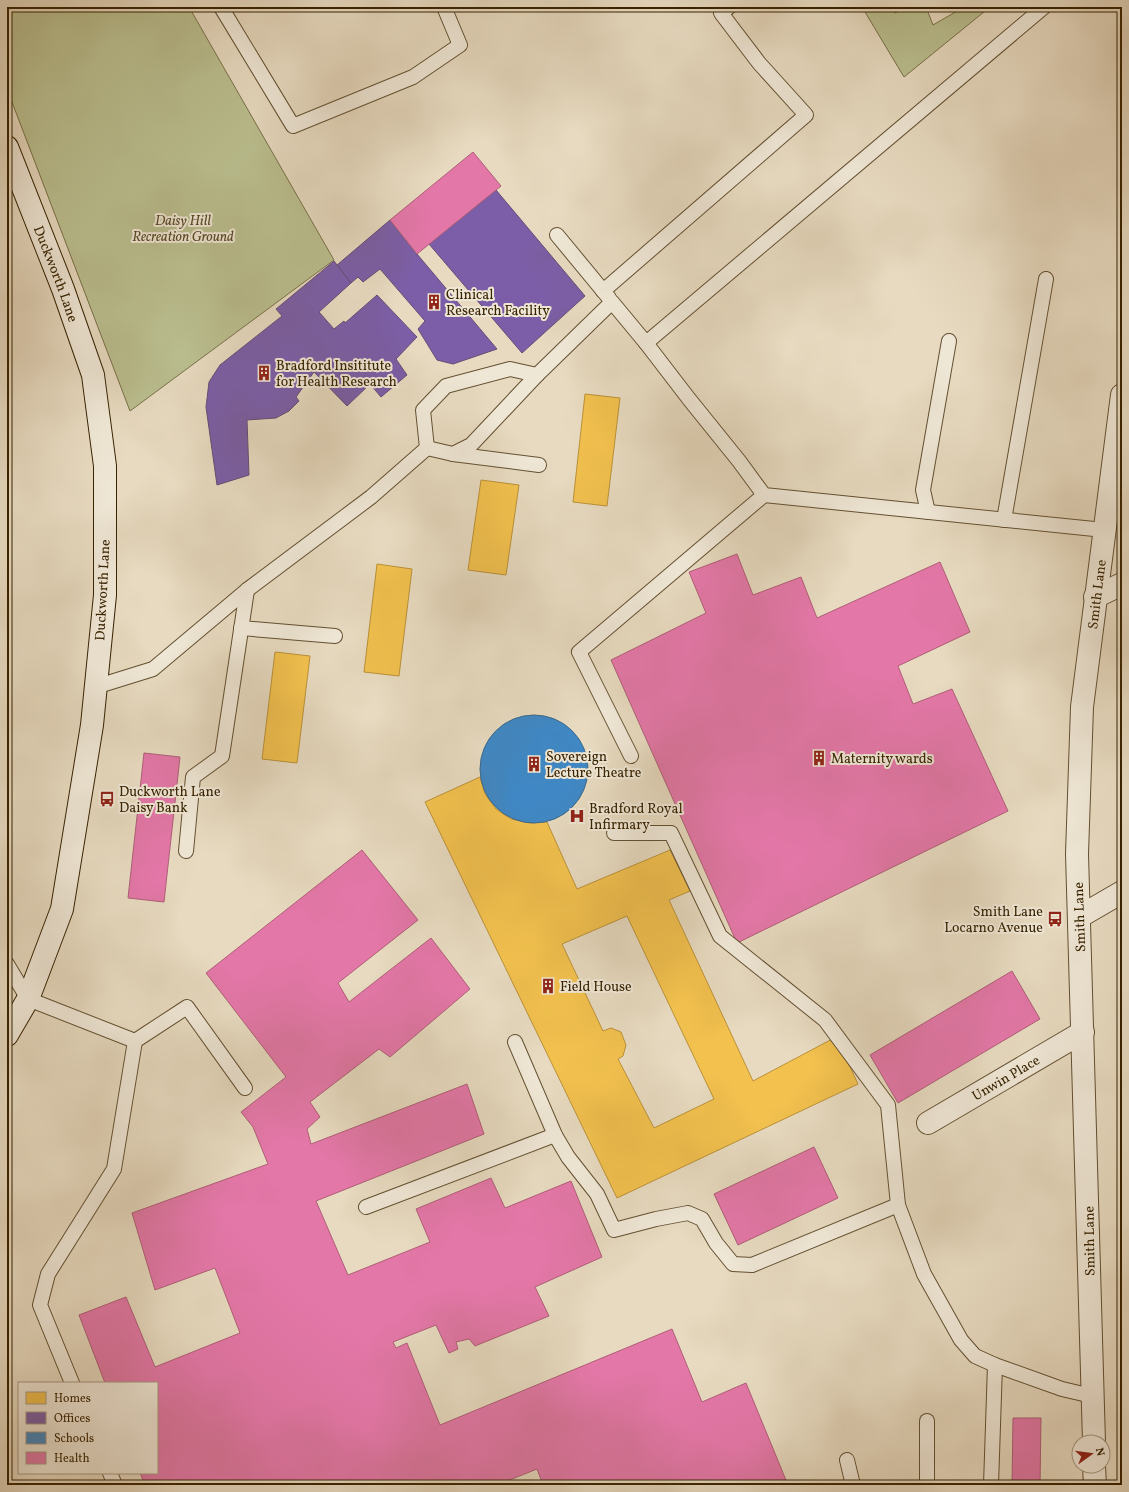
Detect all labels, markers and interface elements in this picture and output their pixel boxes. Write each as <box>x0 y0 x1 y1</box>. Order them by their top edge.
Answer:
park label: Daisy Hill Recreation Ground <box>132 212 234 247</box>
street label: Duckworth Lane <box>28 223 82 325</box>
place label: Clinical Research Facility <box>446 286 550 321</box>
building icon: Clinical Research Facility <box>425 293 443 311</box>
place label: Bradford Insititute for Health Research <box>276 357 397 392</box>
building icon: Bradford Insititute for Health Research <box>255 364 273 382</box>
street label: Duckworth Lane <box>91 539 116 641</box>
street label: Smith Lane <box>1084 558 1112 630</box>
place label: Sovereign Lecture Theatre <box>546 748 642 783</box>
building icon: Maternity wards <box>810 749 828 767</box>
place label: Maternity wards <box>831 750 933 769</box>
building icon: Sovereign Lecture Theatre <box>525 755 543 773</box>
place label: Duckworth Lane Daisy Bank <box>119 783 221 818</box>
bus stop icon: Duckworth Lane Daisy Bank <box>98 790 116 808</box>
place label: Bradford Royal Infirmary <box>589 800 683 835</box>
hospital icon: Bradford Royal Infirmary <box>568 807 586 825</box>
street label: Smith Lane <box>1070 881 1091 952</box>
place label: Smith Lane Locarno Avenue <box>944 903 1043 938</box>
bus stop icon: Smith Lane Locarno Avenue <box>1046 910 1064 928</box>
building icon: Field House <box>539 977 557 995</box>
place label: Field House <box>560 978 632 997</box>
street label: Unwin Place <box>969 1051 1044 1106</box>
street label: Smith Lane <box>1080 1205 1101 1276</box>
legend <box>18 1382 158 1474</box>
text: Homes <box>54 1391 91 1407</box>
text: Offices <box>54 1411 90 1427</box>
text: Schools <box>54 1431 94 1447</box>
north arrow <box>1071 1434 1111 1474</box>
text: N <box>1091 1446 1107 1458</box>
text: Health <box>54 1451 90 1467</box>

